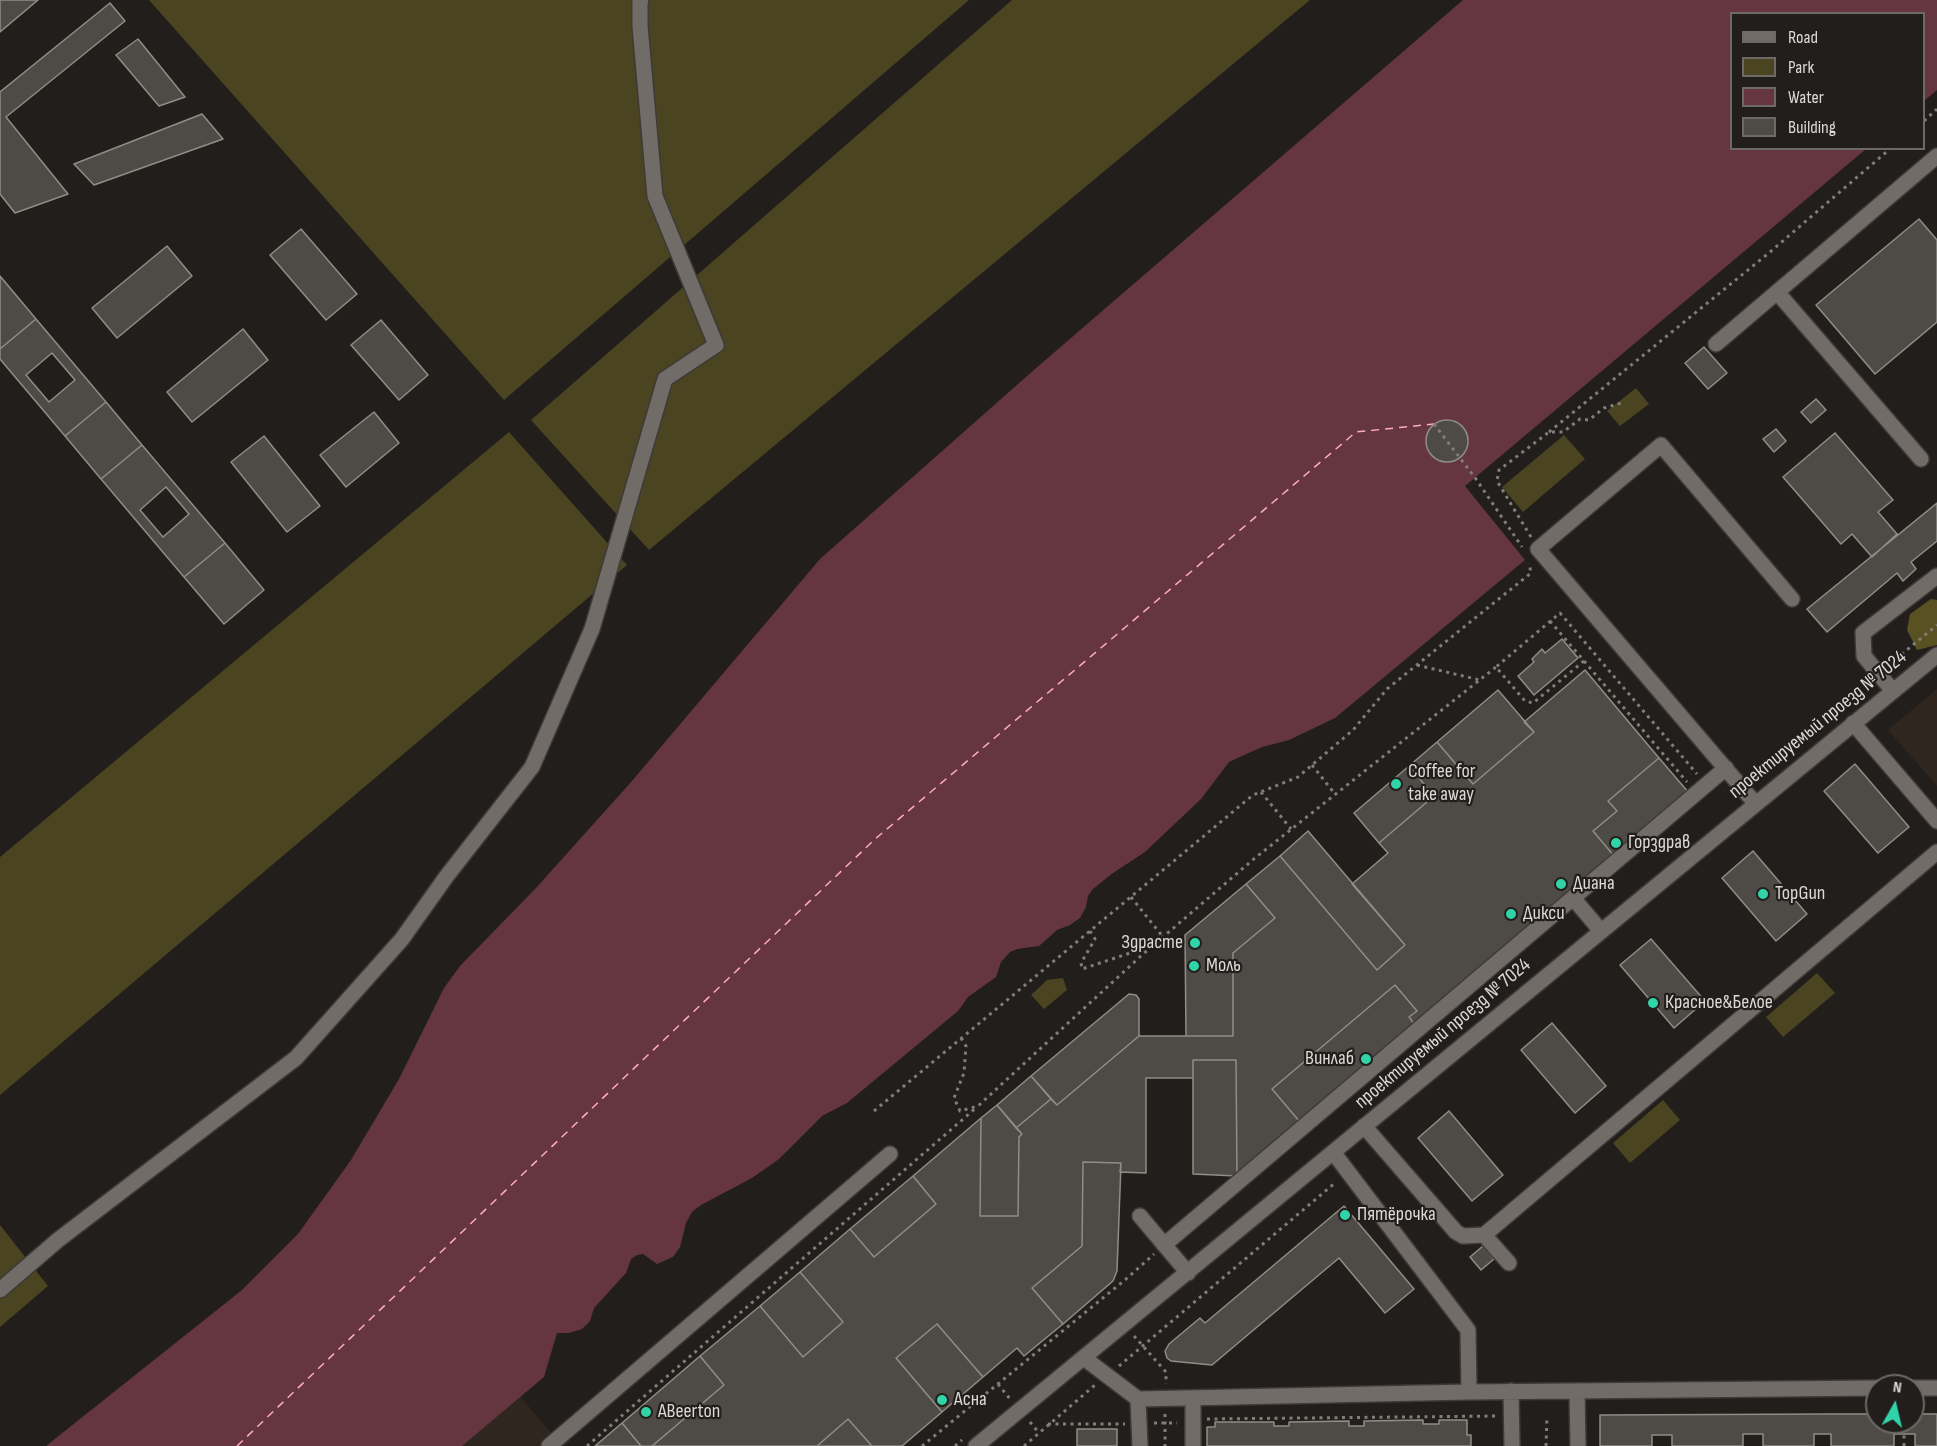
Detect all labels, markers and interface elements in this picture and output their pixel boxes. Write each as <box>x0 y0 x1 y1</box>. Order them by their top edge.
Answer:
legend <box>1730 12 1925 150</box>
text: Road <box>1788 27 1818 48</box>
text: Park <box>1788 57 1814 78</box>
text: Water <box>1788 87 1824 108</box>
text: Building <box>1788 117 1836 138</box>
street label: проектируемый проезд № 7024 <box>1724 646 1912 804</box>
place label: Coffee for take away <box>1408 760 1475 807</box>
marker: Coffee for take away <box>1389 777 1403 791</box>
place label: Горздрав <box>1628 831 1690 855</box>
marker: Горздрав <box>1609 836 1623 850</box>
place label: Диана <box>1573 872 1615 896</box>
marker: Диана <box>1554 877 1568 891</box>
place label: TopGun <box>1775 882 1825 906</box>
marker: TopGun <box>1756 887 1770 901</box>
place label: Дикси <box>1523 902 1565 926</box>
marker: Дикси <box>1504 907 1518 921</box>
place label: Здрасте <box>1121 931 1183 955</box>
marker: Здрасте <box>1188 936 1202 950</box>
place label: Моль <box>1206 954 1241 978</box>
street label: проектируемый проезд № 7024 <box>1350 954 1536 1114</box>
marker: Моль <box>1187 959 1201 973</box>
place label: Красное&Белое <box>1665 991 1773 1015</box>
marker: Красное&Белое <box>1646 996 1660 1010</box>
place label: Винлаб <box>1305 1047 1354 1071</box>
marker: Винлаб <box>1359 1052 1373 1066</box>
place label: Пятёрочка <box>1357 1203 1436 1227</box>
marker: Пятёрочка <box>1338 1208 1352 1222</box>
north arrow <box>1865 1374 1925 1434</box>
text: N <box>1892 1378 1903 1398</box>
place label: Асна <box>954 1388 987 1412</box>
marker: Асна <box>935 1393 949 1407</box>
place label: ABeerton <box>658 1400 720 1424</box>
marker: ABeerton <box>639 1405 653 1419</box>

